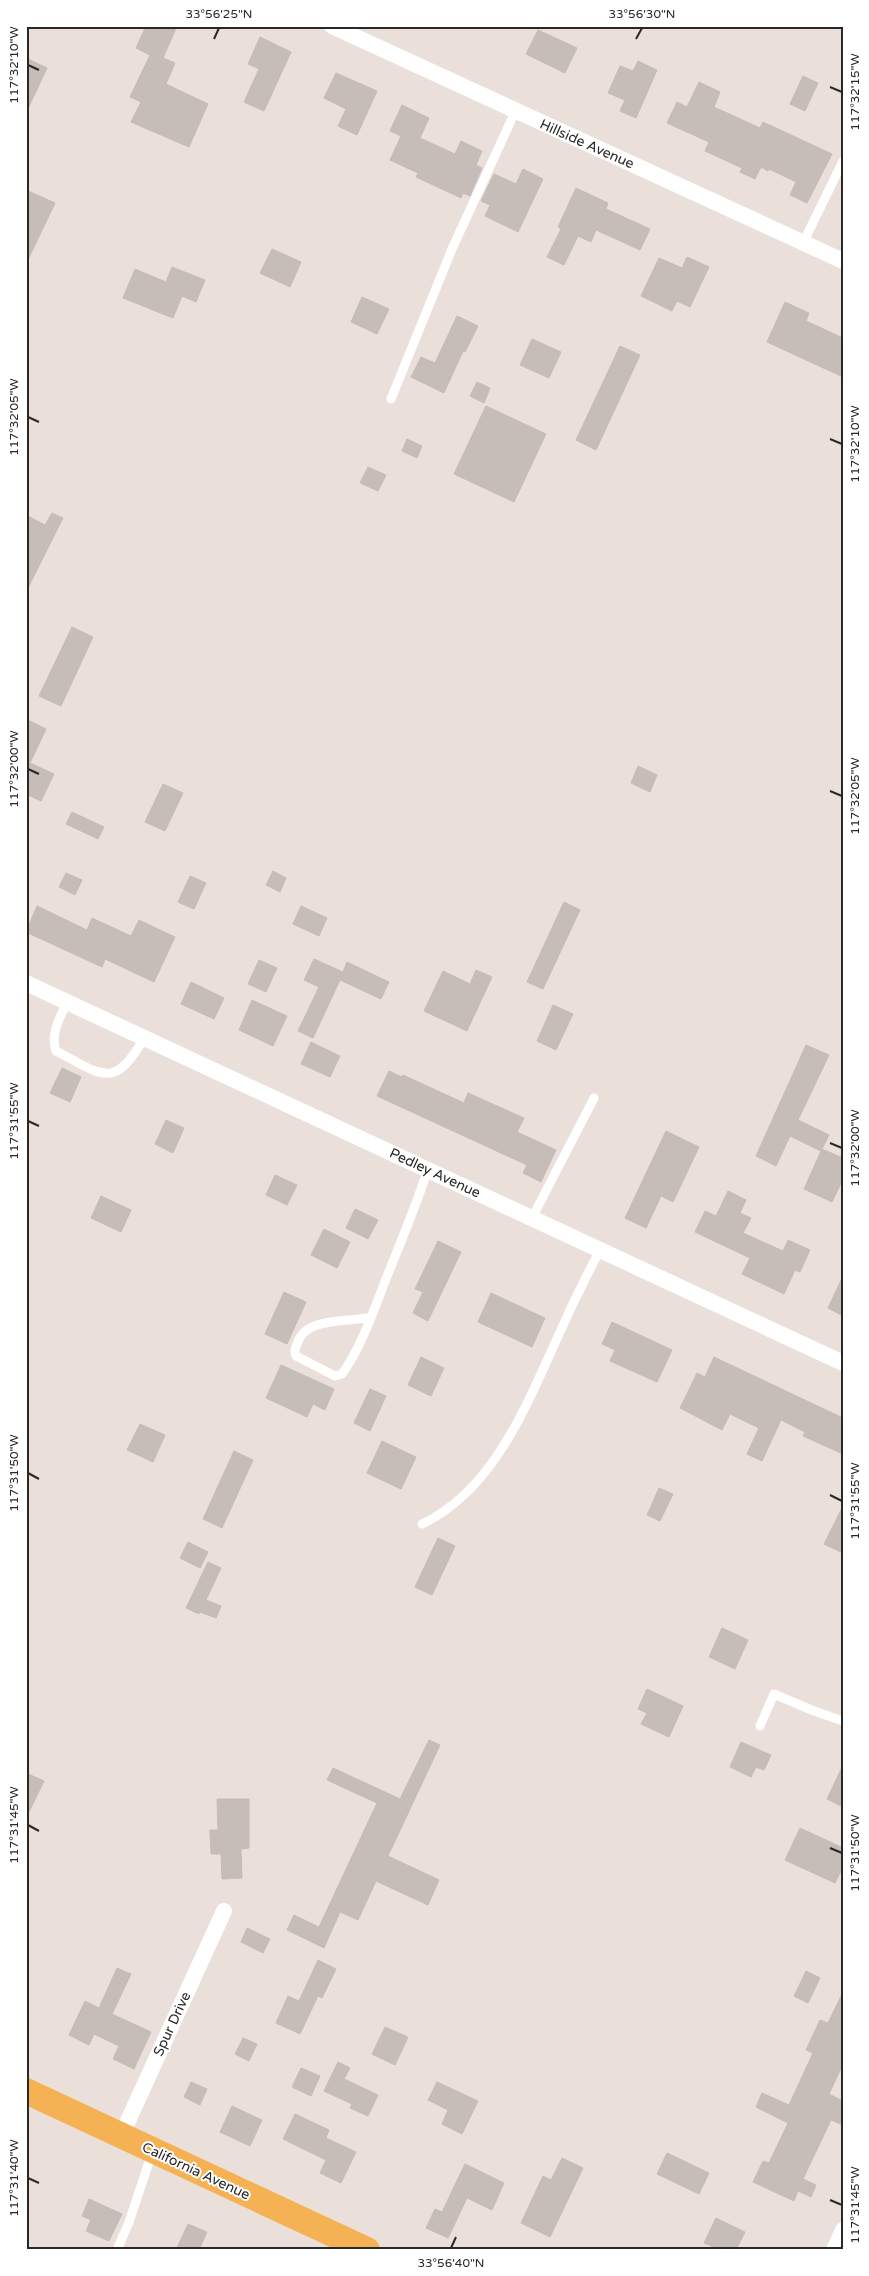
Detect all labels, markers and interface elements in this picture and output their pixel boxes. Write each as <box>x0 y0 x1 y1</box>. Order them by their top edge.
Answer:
text: 33°56'25"N <box>186 7 253 21</box>
text: 33°56'30"N <box>609 7 676 21</box>
text: 117°32'10"W <box>7 26 21 104</box>
text: 117°32'15"W <box>848 53 862 131</box>
street label: Hillside Avenue <box>537 116 637 172</box>
text: 117°32'05"W <box>7 378 21 456</box>
text: 117°32'10"W <box>848 405 862 483</box>
text: 117°32'00"W <box>7 730 21 808</box>
text: 117°32'05"W <box>848 757 862 835</box>
text: 117°31'55"W <box>7 1082 21 1160</box>
text: 117°32'00"W <box>848 1109 862 1187</box>
street label: Pedley Avenue <box>387 1144 483 1202</box>
text: 117°31'50"W <box>7 1434 21 1512</box>
text: 117°31'55"W <box>848 1462 862 1540</box>
text: 117°31'45"W <box>7 1786 21 1864</box>
text: 117°31'50"W <box>848 1814 862 1892</box>
street label: Spur Drive <box>150 1989 194 2059</box>
text: 117°31'40"W <box>7 2139 21 2217</box>
street label: California Avenue <box>139 2139 253 2203</box>
text: 117°31'45"W <box>848 2166 862 2244</box>
text: 33°56'40"N <box>418 2256 485 2270</box>

